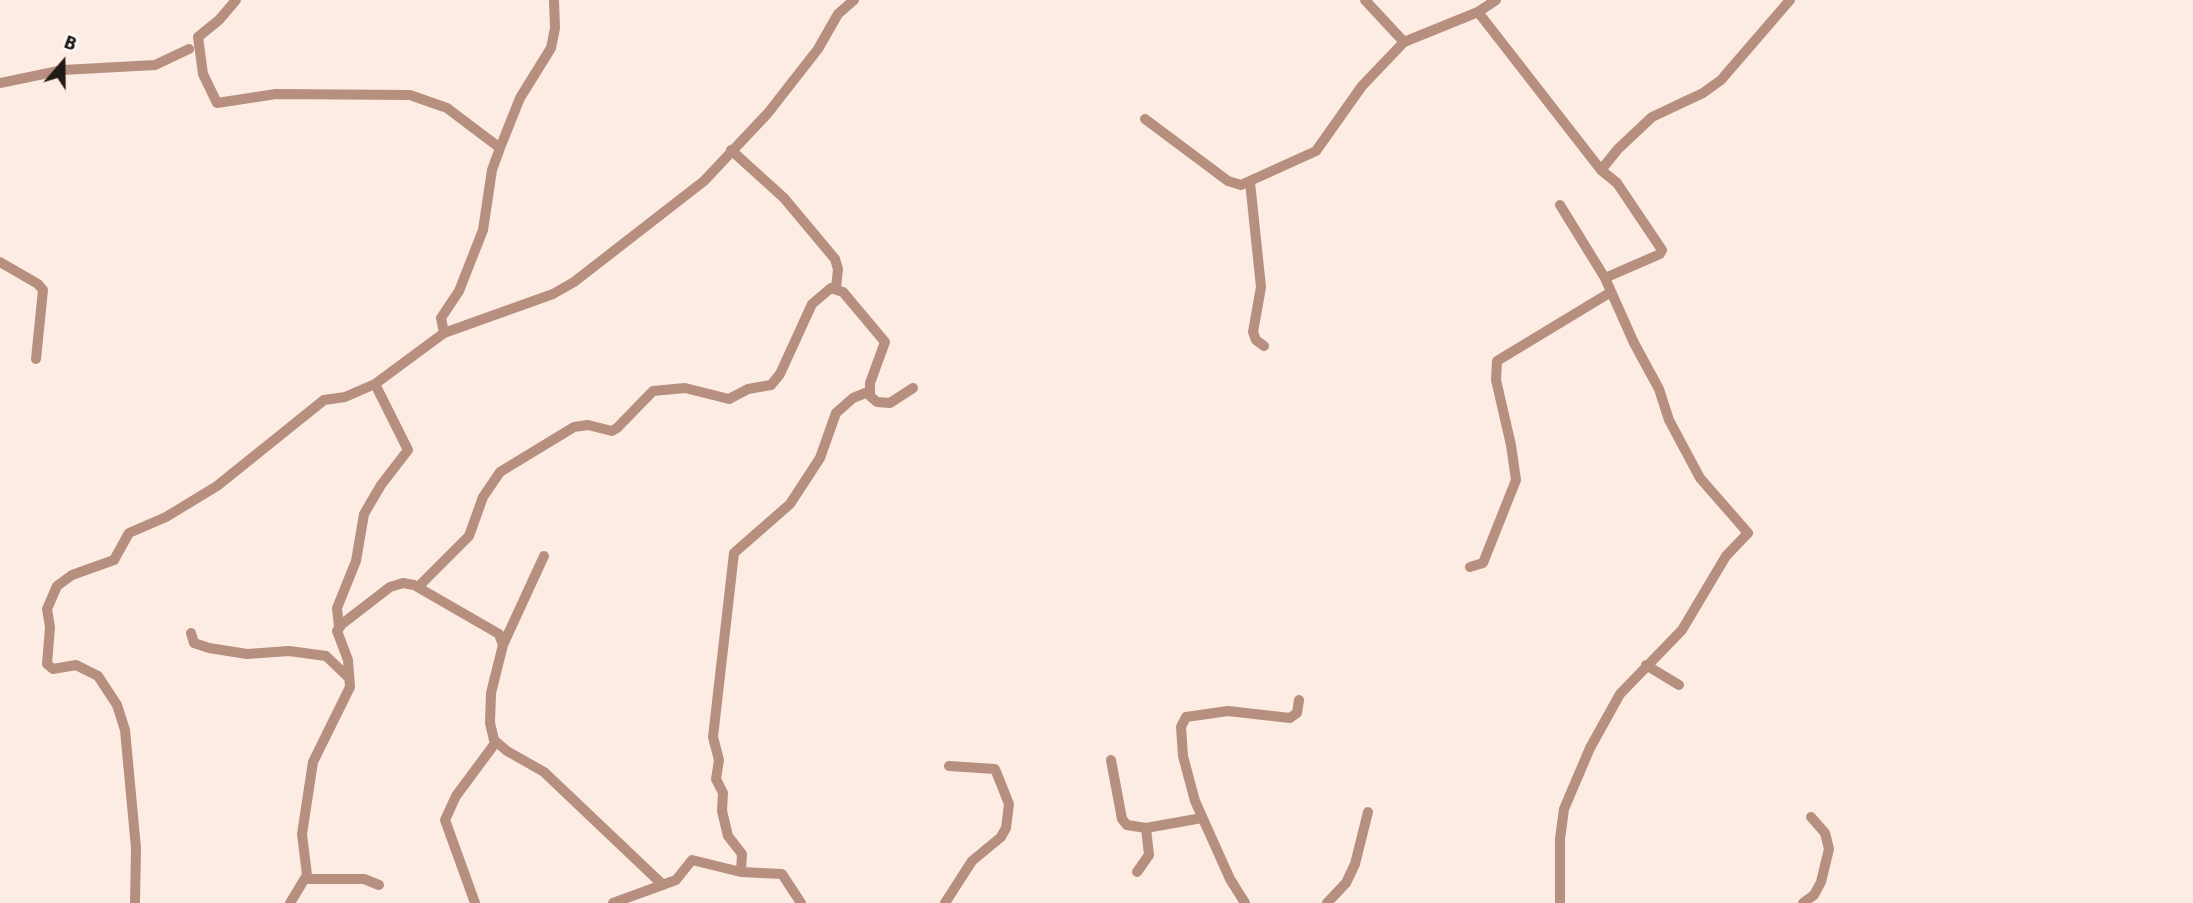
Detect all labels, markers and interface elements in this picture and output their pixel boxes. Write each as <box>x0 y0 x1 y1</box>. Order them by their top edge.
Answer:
north arrow <box>28 28 98 98</box>
text: B <box>61 30 80 57</box>

